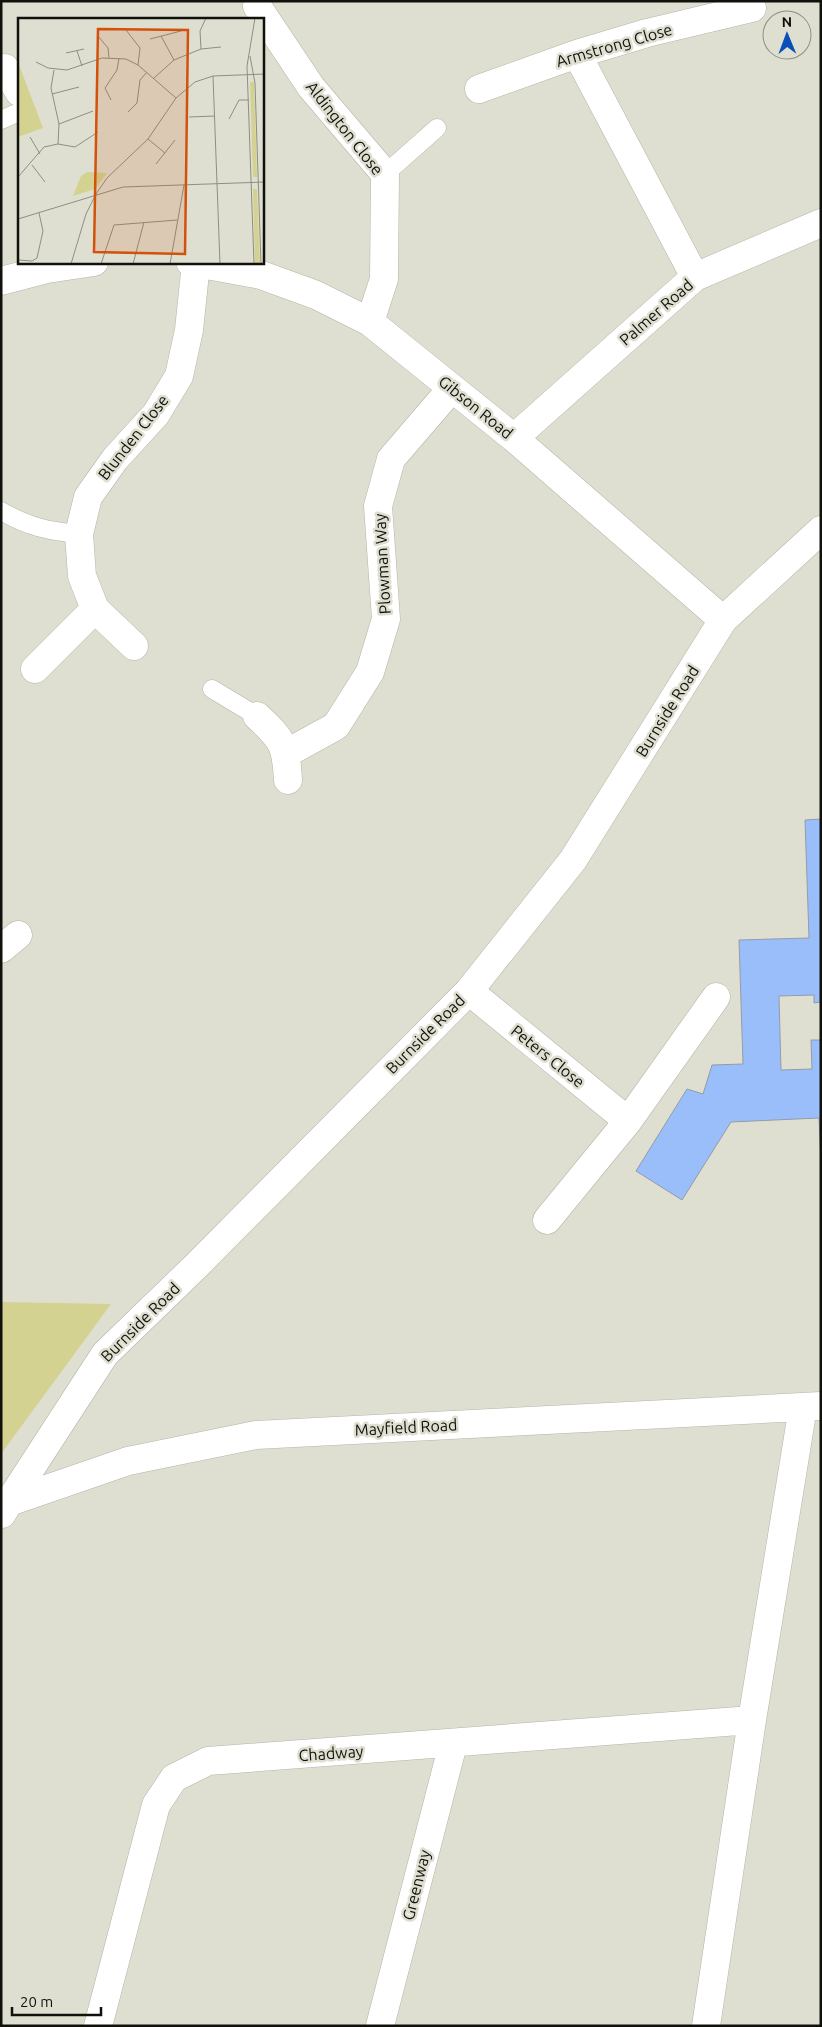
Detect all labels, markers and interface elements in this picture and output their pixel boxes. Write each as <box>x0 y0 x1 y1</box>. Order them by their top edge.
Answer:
north arrow <box>762 10 812 60</box>
text: N <box>781 14 792 30</box>
inset map <box>18 18 264 264</box>
street label: Armstrong Close <box>554 20 674 70</box>
street label: Aldington Close <box>303 78 387 178</box>
street label: Palmer Road <box>616 275 696 349</box>
street label: Gibson Road <box>435 372 517 442</box>
street label: Blunden Close <box>94 391 172 483</box>
street label: Plowman Way <box>370 513 394 615</box>
street label: Burnside Road <box>632 662 702 760</box>
street label: Burnside Road <box>382 991 468 1077</box>
street label: Peters Close <box>508 1021 588 1091</box>
street label: Burnside Road <box>97 1279 183 1365</box>
street label: Mayfield Road <box>354 1415 458 1439</box>
street label: Chadway <box>298 1742 364 1764</box>
street label: Greenway <box>399 1848 433 1922</box>
scale bar <box>12 1984 101 2016</box>
text: 20 m <box>20 1993 53 2010</box>

